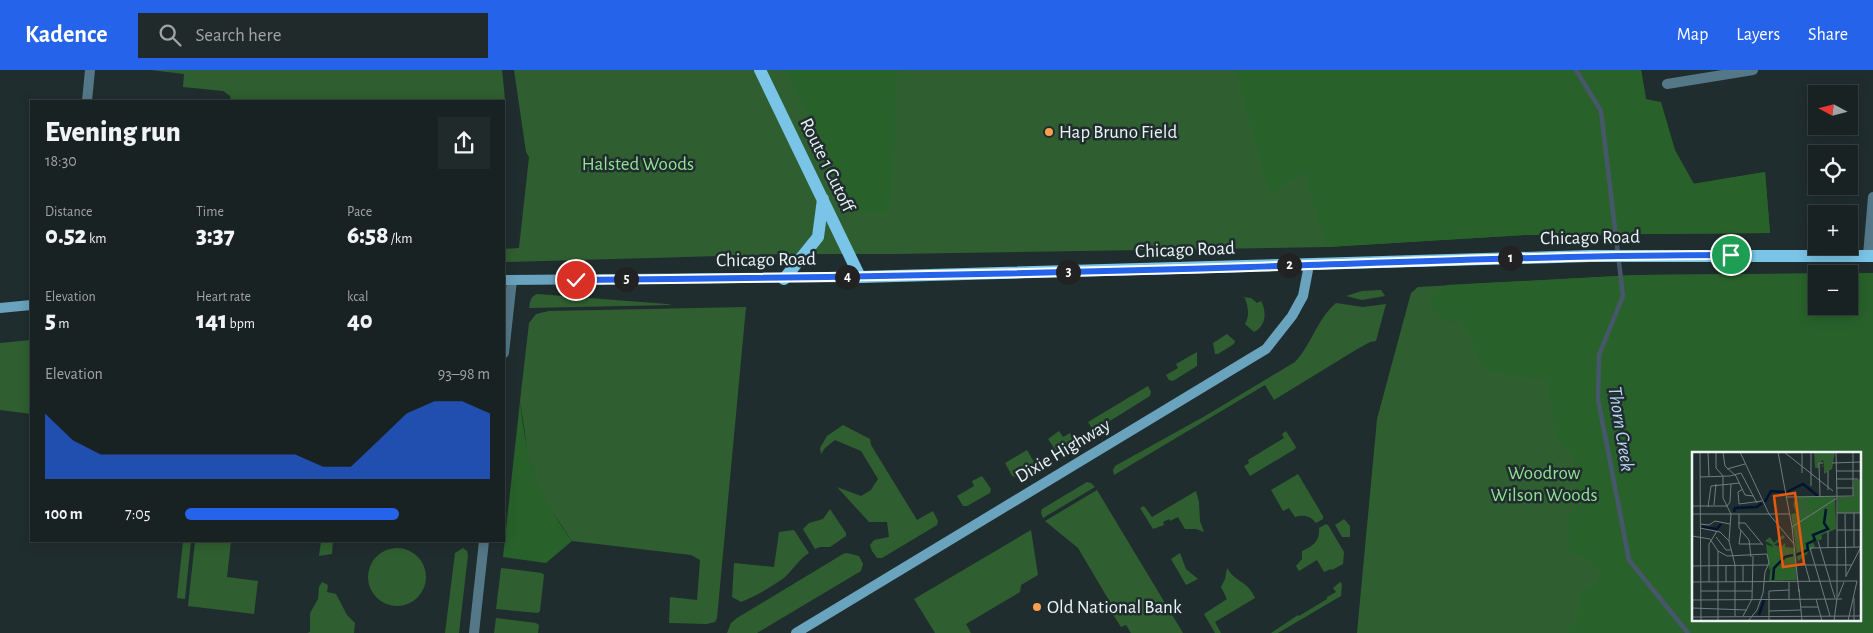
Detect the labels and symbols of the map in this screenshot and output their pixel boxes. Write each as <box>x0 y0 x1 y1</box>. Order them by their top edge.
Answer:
north arrow <box>1808 85 1858 135</box>
street label: Route 1 Cutoff <box>796 115 858 216</box>
place label: Hap Bruno Field <box>1059 123 1177 142</box>
marker: Hap Bruno Field <box>1043 126 1055 138</box>
park label: Halsted Woods <box>582 155 694 174</box>
street label: Chicago Road <box>1540 228 1640 248</box>
pin <box>1710 234 1752 276</box>
street label: Chicago Road <box>1135 239 1235 261</box>
pin: 1 <box>1498 246 1522 270</box>
street label: Chicago Road <box>716 250 816 270</box>
pin: 2 <box>1276 252 1302 278</box>
pin <box>555 259 597 301</box>
pin: 3 <box>1056 260 1080 284</box>
pin: 4 <box>834 264 860 290</box>
pin: 5 <box>614 266 638 292</box>
water label: Thorn Creek <box>1604 385 1638 473</box>
street label: Dixie Highway <box>1012 415 1114 487</box>
inset map <box>1692 452 1860 620</box>
park label: Woodrow Wilson Woods <box>1490 464 1598 505</box>
place label: Old National Bank <box>1047 598 1182 617</box>
marker: Old National Bank <box>1031 601 1043 613</box>

